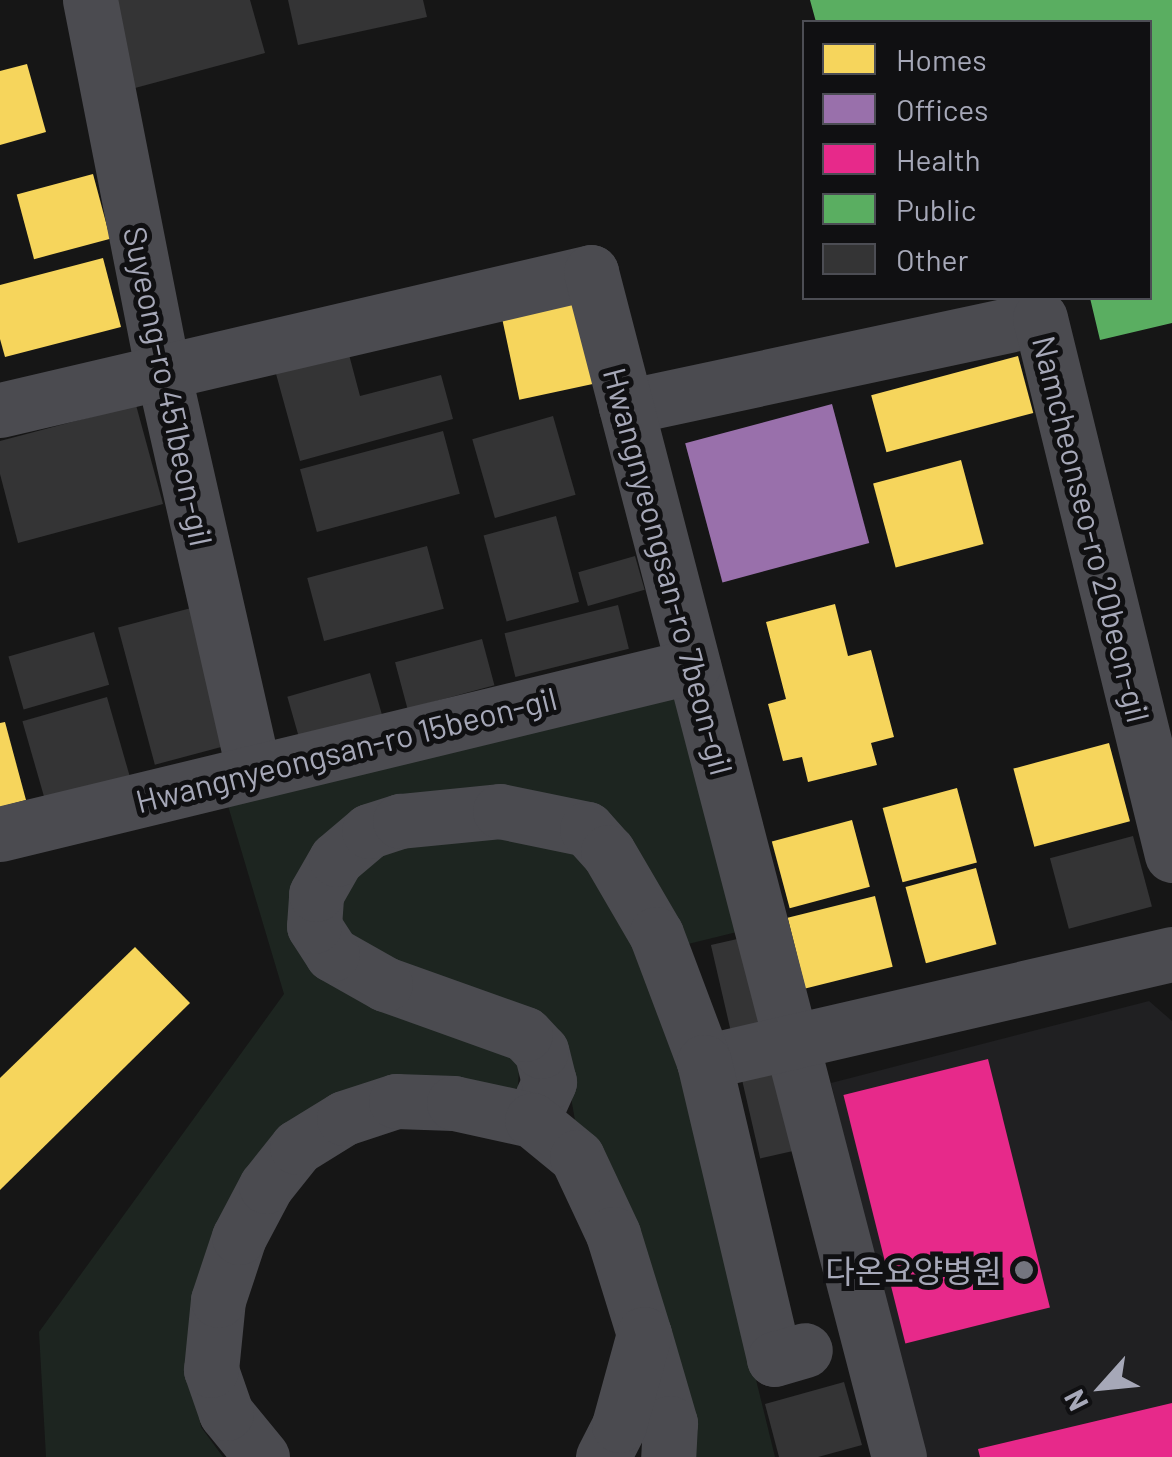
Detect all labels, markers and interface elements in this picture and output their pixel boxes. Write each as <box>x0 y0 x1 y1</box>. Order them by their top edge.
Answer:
legend <box>802 20 1152 300</box>
text: Homes <box>896 41 987 77</box>
text: Offices <box>896 91 989 127</box>
text: Health <box>896 141 981 177</box>
text: Public <box>896 191 976 227</box>
street label: Suyeong-ro 451beon-gil <box>116 223 222 549</box>
text: Other <box>896 241 968 277</box>
street label: Namcheonseo-ro 20beon-gil <box>1025 332 1159 726</box>
street label: Hwangnyeongsan-ro 7beon-gil <box>596 363 742 779</box>
street label: Hwangnyeongsan-ro 15beon-gil <box>132 678 560 820</box>
place label: 다온요양병원 <box>825 1251 1002 1289</box>
marker: 다온요양병원 <box>1011 1257 1037 1283</box>
north arrow <box>1052 1337 1152 1437</box>
text: N <box>1056 1385 1095 1417</box>

